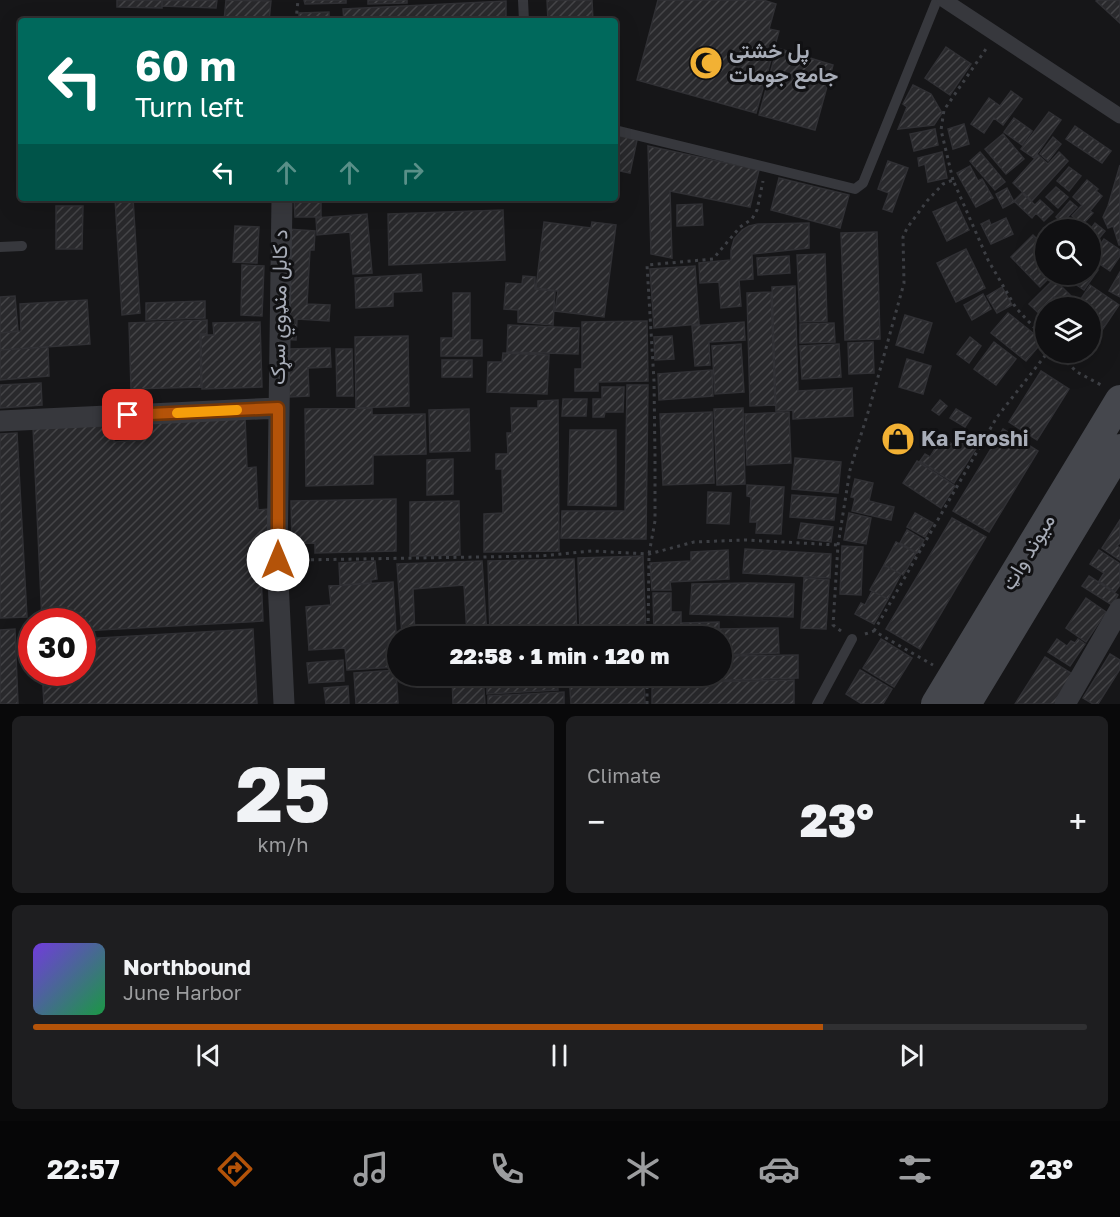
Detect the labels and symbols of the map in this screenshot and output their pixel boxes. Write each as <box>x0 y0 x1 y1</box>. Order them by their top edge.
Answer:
place label: پل خشتی جامع جومات <box>729 37 838 89</box>
mosque icon: پل خشتی جامع جومات <box>688 45 724 81</box>
street label: د کابل منډوي سړک <box>264 229 297 385</box>
pin <box>102 389 153 440</box>
shop icon: Ka Faroshi <box>880 421 916 457</box>
place label: Ka Faroshi <box>921 425 1028 451</box>
street label: میوند واټ <box>994 509 1061 595</box>
position arrow <box>246 528 310 592</box>
speed limit sign: 30 <box>18 608 96 686</box>

